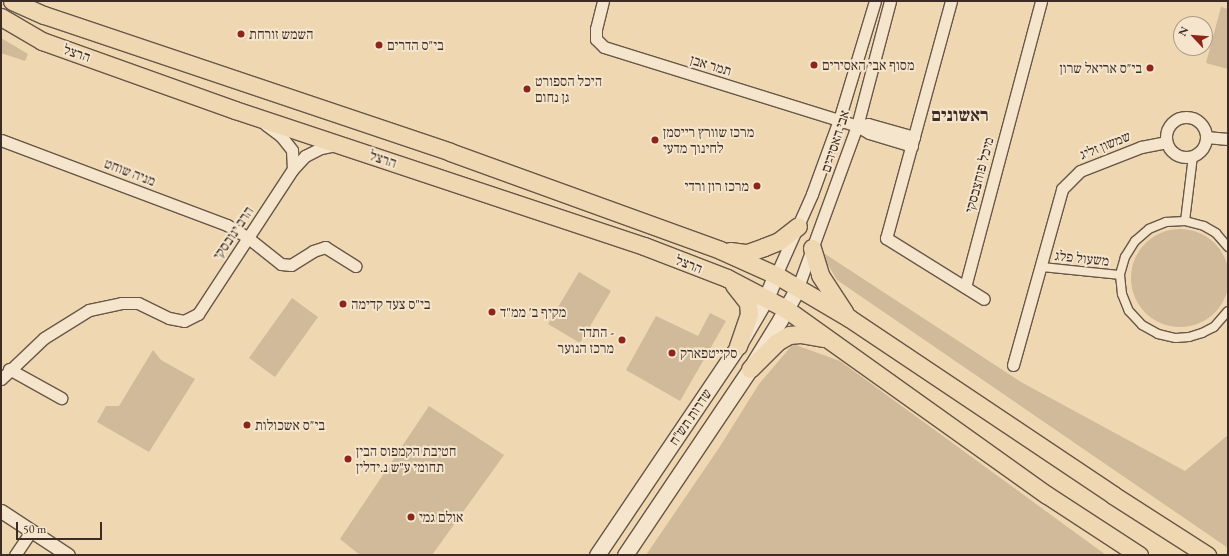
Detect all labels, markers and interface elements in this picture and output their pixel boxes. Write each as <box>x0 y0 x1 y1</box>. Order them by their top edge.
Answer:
north arrow <box>1173 16 1213 56</box>
text: N <box>1175 24 1191 38</box>
place label: השמש זורחת <box>249 26 314 42</box>
marker: השמש זורחת <box>236 29 246 39</box>
place label: בי"ס הדרים <box>387 37 444 53</box>
marker: בי"ס הדרים <box>374 40 384 50</box>
street label: הרצל <box>61 41 93 65</box>
street label: תמר אבן <box>688 51 734 79</box>
place label: מסוף אבי האסירים <box>822 57 914 73</box>
marker: מסוף אבי האסירים <box>809 60 819 70</box>
place label: בי"ס אריאל שרון <box>1060 60 1142 76</box>
marker: בי"ס אריאל שרון <box>1145 63 1155 73</box>
place label: היכל הספורט גן נחום <box>535 73 602 106</box>
marker: היכל הספורט גן נחום <box>522 84 532 94</box>
district label: ראשונים <box>931 104 989 126</box>
street label: אבי האסירים <box>817 108 853 174</box>
place label: מרכז שוורץ רייסמן לחינוך מדעי <box>663 124 754 156</box>
street label: שמשון זליג <box>1077 127 1133 163</box>
marker: מרכז שוורץ רייסמן לחינוך מדעי <box>650 135 660 145</box>
street label: מיכל פוחצבסקי <box>961 135 997 215</box>
street label: הרצל <box>367 147 399 171</box>
street label: מניה שוחט <box>102 155 158 189</box>
place label: מרכז רון ורדי <box>685 178 749 194</box>
marker: מרכז רון ורדי <box>752 181 762 191</box>
street label: הרב ינובסקי <box>209 203 257 263</box>
street label: משעול פלג <box>1054 247 1110 269</box>
street label: הרצל <box>673 251 705 277</box>
place label: בי"ס צעד קדימה <box>351 296 430 312</box>
marker: בי"ס צעד קדימה <box>338 299 348 309</box>
place label: מקיף ב' ממ"ד <box>500 304 566 320</box>
marker: מקיף ב' ממ"ד <box>487 307 497 317</box>
place label: התדר - מרכז הנוער <box>558 324 614 356</box>
marker: התדר - מרכז הנוער <box>617 335 627 345</box>
place label: סקייטפארק <box>680 345 737 361</box>
marker: סקייטפארק <box>667 348 677 358</box>
street label: שדרות תש"ח <box>665 385 715 449</box>
place label: בי"ס אשכולות <box>255 417 325 433</box>
marker: בי"ס אשכולות <box>242 420 252 430</box>
place label: חטיבת הקמפוס הבין תחומי ע"ש נ.ידלין <box>356 443 456 476</box>
marker: חטיבת הקמפוס הבין תחומי ע"ש נ.ידלין <box>343 454 353 464</box>
place label: אולם גמי <box>419 509 464 525</box>
marker: אולם גמי <box>406 512 416 522</box>
scale bar <box>18 514 104 540</box>
text: 50 m <box>23 521 46 537</box>

